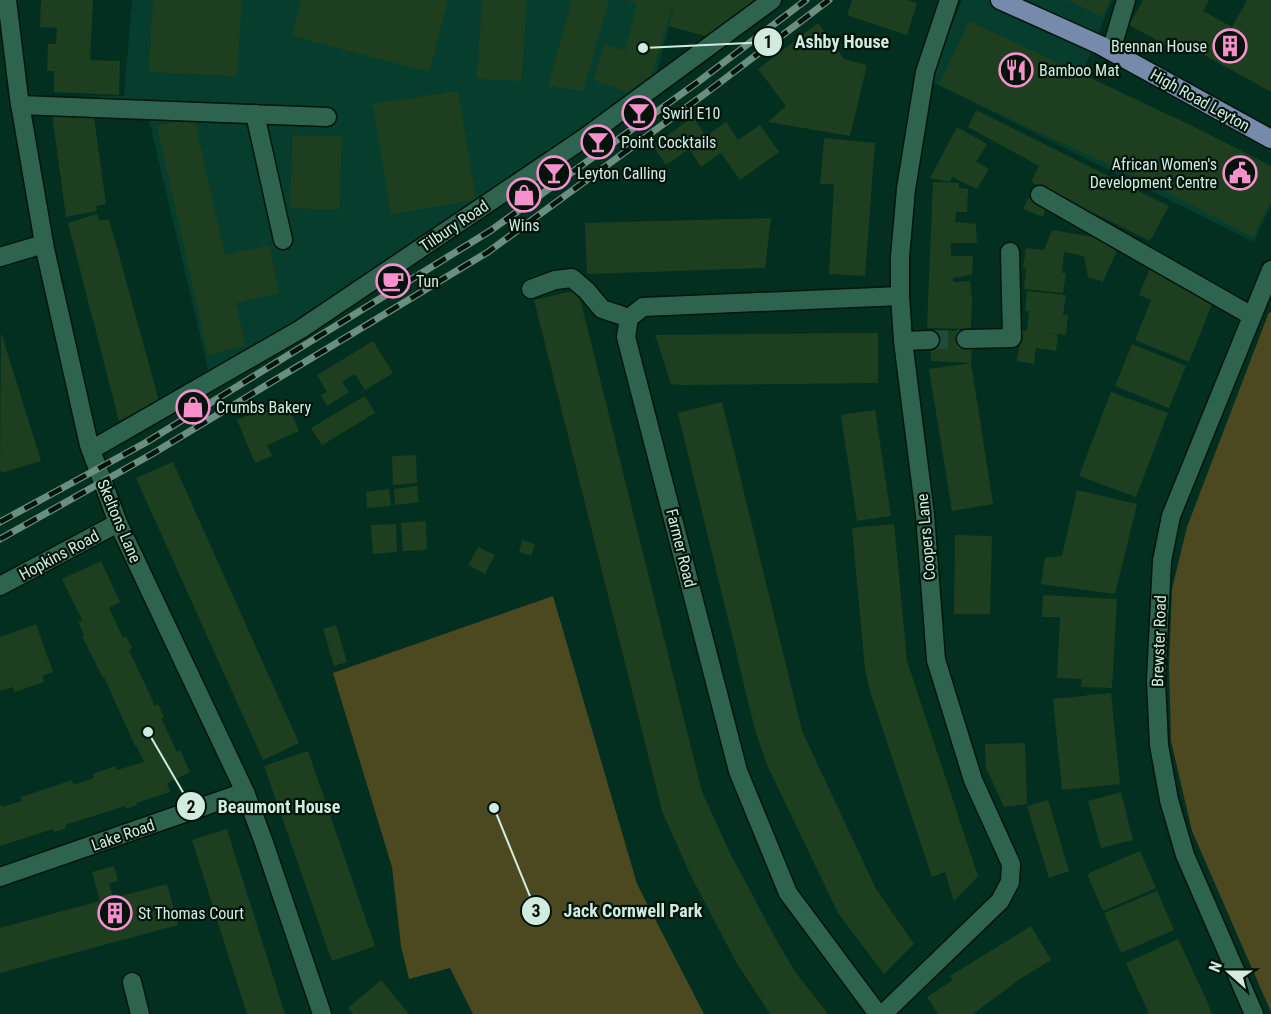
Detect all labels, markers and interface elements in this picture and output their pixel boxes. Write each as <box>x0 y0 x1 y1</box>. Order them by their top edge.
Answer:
callout: Ashby House <box>753 24 902 60</box>
building icon: Brennan House <box>1212 28 1248 64</box>
text: 1 <box>763 31 773 52</box>
text: Ashby House <box>795 31 890 52</box>
place label: Brennan House <box>1111 37 1207 56</box>
restaurant icon: Bamboo Mat <box>998 52 1034 88</box>
place label: Bamboo Mat <box>1039 61 1120 80</box>
street label: High Road Leyton <box>1147 65 1253 135</box>
bar icon: Swirl E10 <box>621 95 657 131</box>
place label: Swirl E10 <box>662 104 720 123</box>
bar icon: Point Cocktails <box>580 124 616 160</box>
place label: Point Cocktails <box>621 133 716 152</box>
bar icon: Leyton Calling <box>536 155 572 191</box>
place label: African Women's Development Centre <box>1090 155 1217 192</box>
public building icon: African Women's Development Centre <box>1222 155 1258 191</box>
place label: Leyton Calling <box>577 164 666 183</box>
shop icon: Wins <box>506 177 542 213</box>
street label: Tilbury Road <box>416 196 492 256</box>
place label: Wins <box>509 216 539 235</box>
cafe icon: Tun <box>375 263 411 299</box>
place label: Tun <box>416 272 439 291</box>
shop icon: Crumbs Bakery <box>175 389 211 425</box>
place label: Crumbs Bakery <box>216 398 312 417</box>
street label: Skeltons Lane <box>93 477 145 565</box>
street label: Coopers Lane <box>913 493 939 581</box>
street label: Farmer Road <box>662 507 700 589</box>
street label: Hopkins Road <box>16 526 102 584</box>
street label: Brewster Road <box>1148 595 1170 687</box>
callout: Beaumont House <box>176 788 353 824</box>
text: 2 <box>186 796 196 817</box>
text: Beaumont House <box>218 796 341 817</box>
street label: Lake Road <box>89 815 157 855</box>
callout: Jack Cornwell Park <box>521 893 714 929</box>
building icon: St Thomas Court <box>97 895 133 931</box>
text: 3 <box>531 900 541 921</box>
text: Jack Cornwell Park <box>564 900 703 921</box>
place label: St Thomas Court <box>138 904 244 923</box>
north arrow <box>1199 942 1259 1002</box>
text: N <box>1205 959 1226 975</box>

